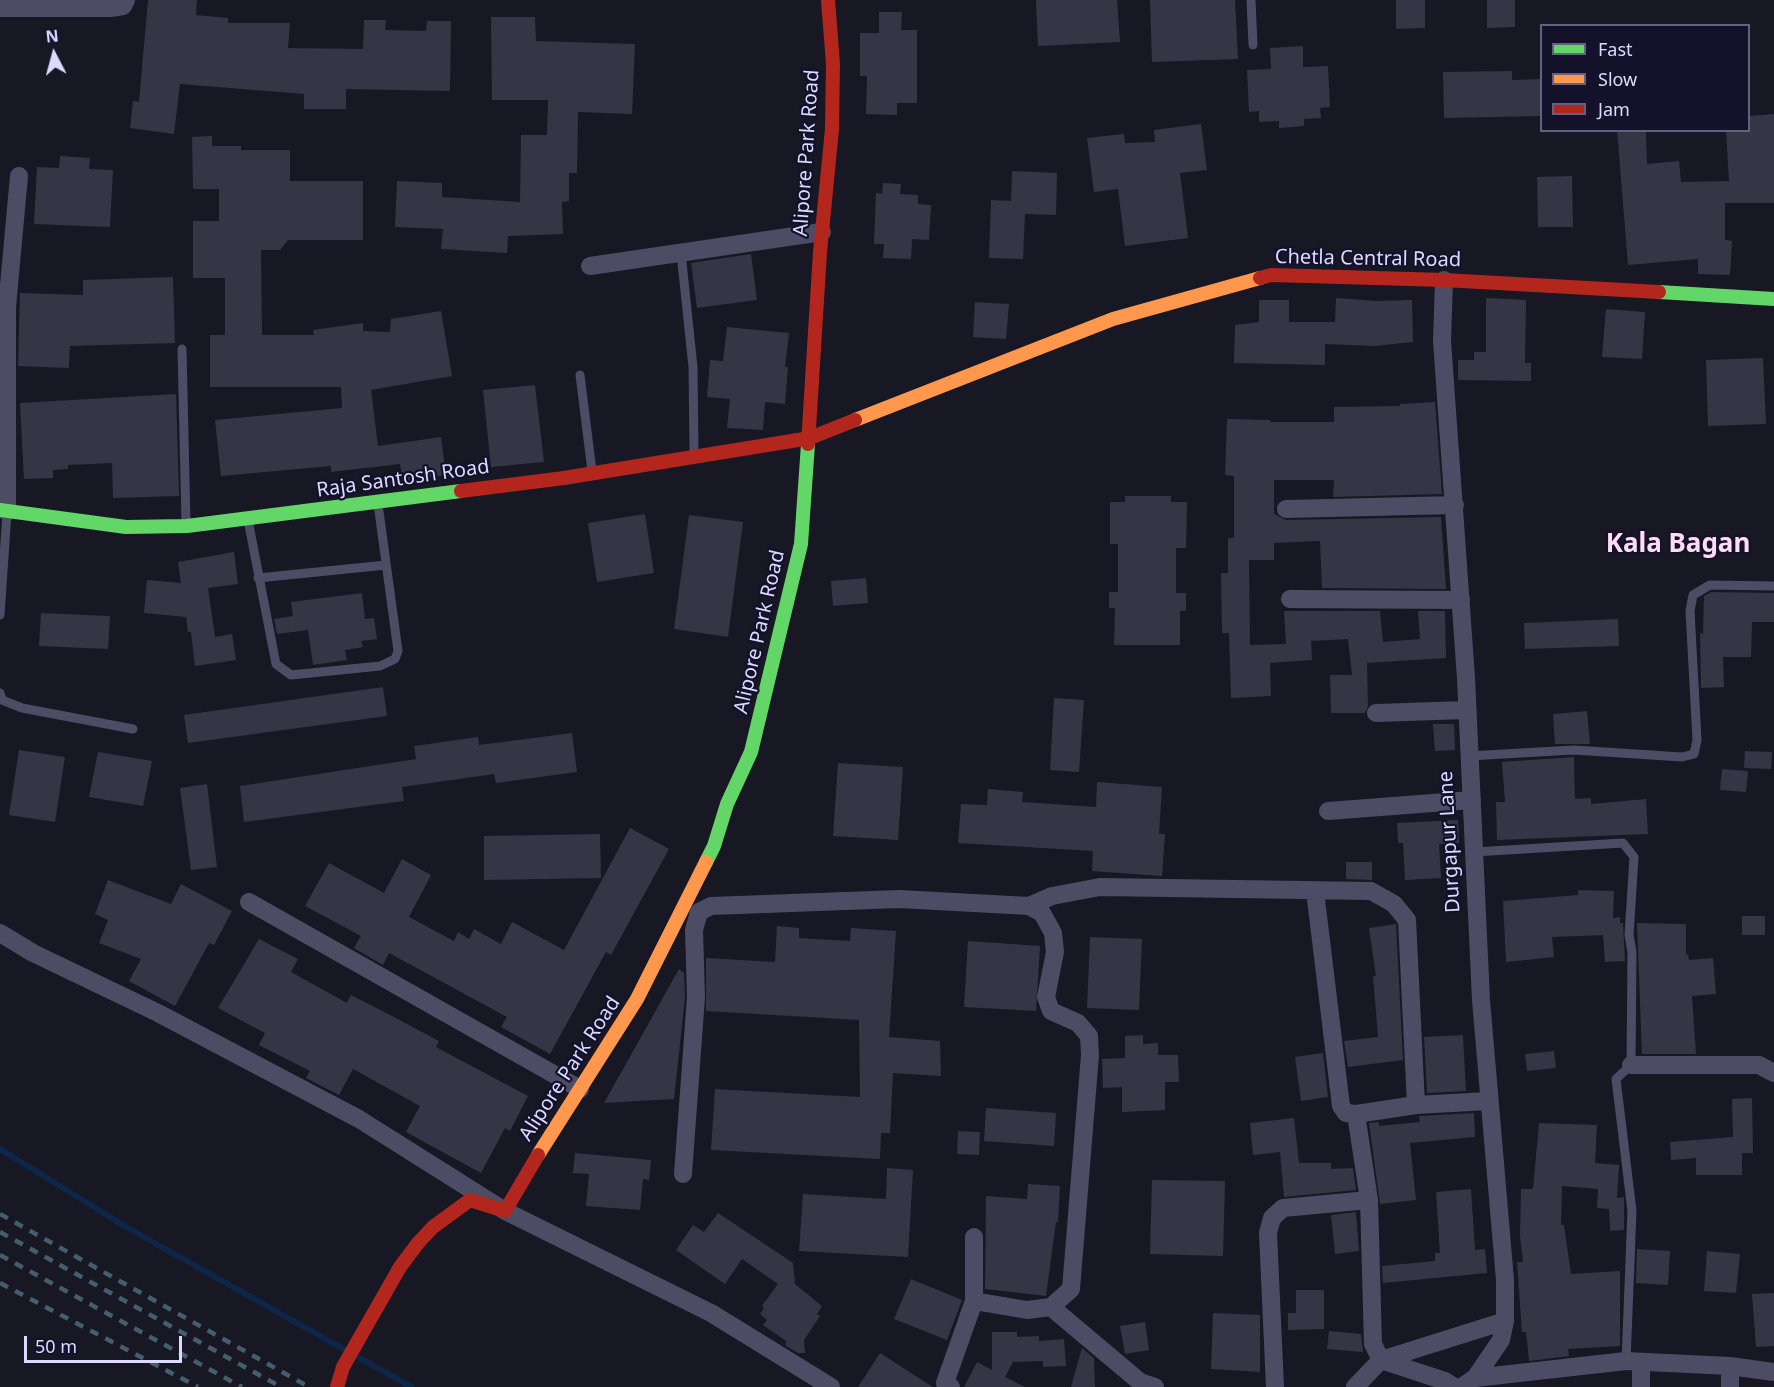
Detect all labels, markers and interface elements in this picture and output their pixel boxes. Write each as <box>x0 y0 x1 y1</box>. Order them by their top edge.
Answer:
north arrow <box>24 24 84 84</box>
text: N <box>44 24 60 48</box>
legend <box>1540 24 1750 132</box>
text: Fast <box>1598 37 1633 61</box>
text: Slow <box>1598 67 1637 91</box>
street label: Alipore Park Road <box>789 69 825 237</box>
text: Jam <box>1598 97 1630 121</box>
street label: Chetla Central Road <box>1275 245 1461 273</box>
street label: Raja Santosh Road <box>315 455 491 503</box>
district label: Kala Bagan <box>1606 529 1750 561</box>
street label: Alipore Park Road <box>729 548 791 716</box>
street label: Durgapur Lane <box>1434 770 1466 914</box>
street label: Alipore Park Road <box>514 992 626 1146</box>
scale bar <box>27 1324 184 1362</box>
text: 50 m <box>35 1334 77 1358</box>

